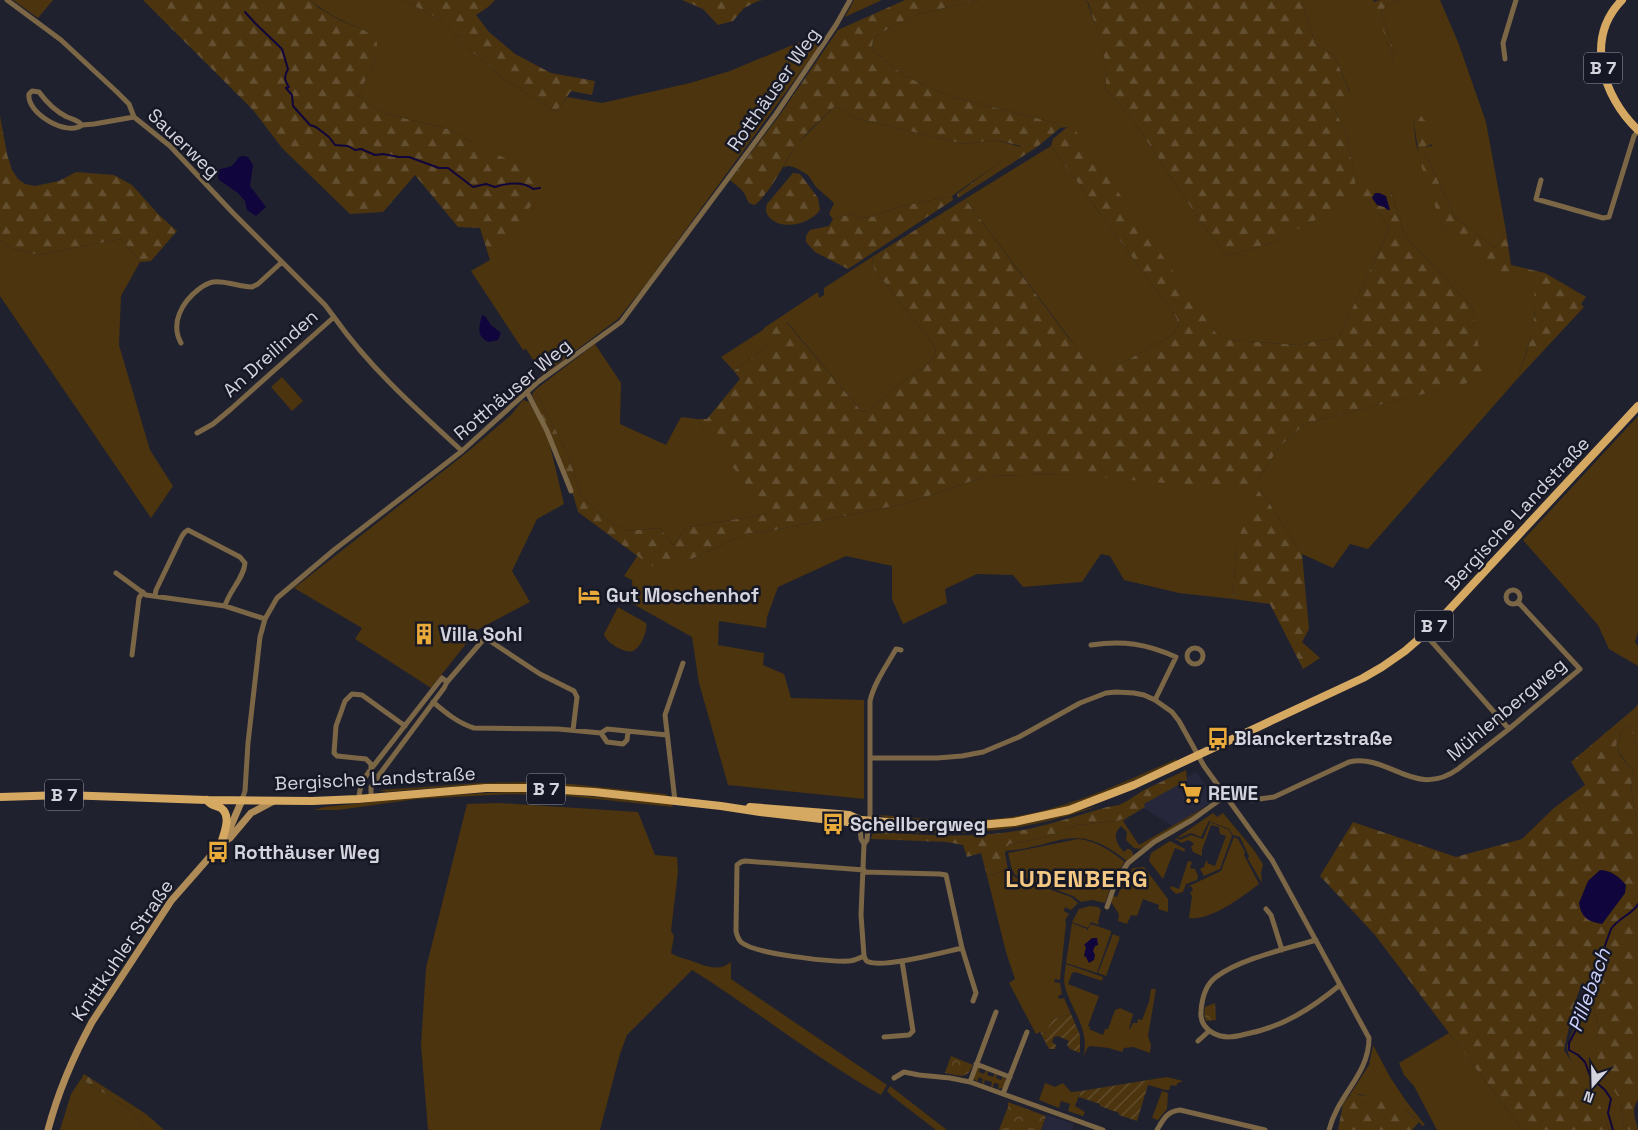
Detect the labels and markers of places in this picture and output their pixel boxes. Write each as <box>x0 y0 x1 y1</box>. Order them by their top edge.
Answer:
hotel icon: Gut Moschenhof <box>576 582 602 608</box>
place label: Gut Moschenhof <box>606 583 759 608</box>
building icon: Villa Sohl <box>411 621 437 647</box>
place label: Villa Sohl <box>440 622 523 647</box>
bus stop icon: Blanckertzstraße <box>1205 725 1231 751</box>
place label: Blanckertzstraße <box>1234 726 1393 751</box>
supermarket icon: REWE <box>1178 780 1204 806</box>
place label: REWE <box>1208 781 1258 806</box>
bus stop icon: Schellbergweg <box>820 811 846 837</box>
place label: Schellbergweg <box>850 812 986 837</box>
bus stop icon: Rotthäuser Weg <box>205 839 231 865</box>
place label: Rotthäuser Weg <box>234 840 380 865</box>

